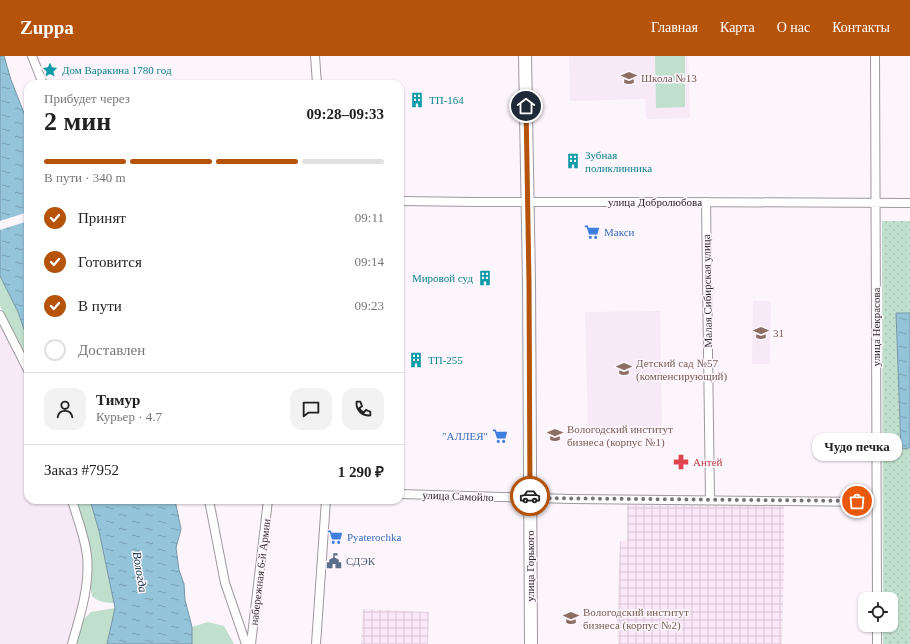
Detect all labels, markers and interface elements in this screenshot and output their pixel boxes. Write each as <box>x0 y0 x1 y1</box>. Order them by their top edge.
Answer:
text: Zuppa <box>20 17 74 38</box>
text: Главная <box>651 20 698 35</box>
text: Карта <box>720 20 755 35</box>
text: О нас <box>777 20 810 35</box>
text: Контакты <box>832 20 890 35</box>
place icon: Дом Варакина 1780 год <box>41 61 59 79</box>
place label: Дом Варакина 1780 год <box>62 64 172 76</box>
school or university icon: Школа №13 <box>620 69 638 87</box>
place label: Школа №13 <box>641 72 697 84</box>
pin <box>509 89 543 123</box>
text: Прибудет через <box>44 91 130 106</box>
building icon: ТП-164 <box>408 91 426 109</box>
place label: ТП-164 <box>429 94 464 106</box>
icon: home <box>515 95 537 117</box>
text: 09:28–09:33 <box>307 106 384 122</box>
text: 2 мин <box>44 107 111 136</box>
place label: Зубная поликлинника <box>585 149 652 174</box>
building icon: Зубная поликлинника <box>564 152 582 170</box>
text: В пути · 340 m <box>44 170 126 185</box>
street label: улица Добролюбова <box>608 196 702 208</box>
icon: check <box>44 207 66 229</box>
text: Принят <box>78 210 126 226</box>
text: 09:11 <box>355 210 384 225</box>
supermarket icon: Макси <box>583 223 601 241</box>
place label: Макси <box>604 226 635 238</box>
street label: Малая Сибирская улица <box>700 234 714 348</box>
icon: check <box>44 251 66 273</box>
text: Готовится <box>78 254 142 270</box>
text: 09:14 <box>354 254 384 269</box>
building icon: Мировой суд <box>476 269 494 287</box>
place label: Мировой суд <box>412 272 473 284</box>
street label: улица Некрасова <box>870 287 882 366</box>
icon: check <box>44 295 66 317</box>
text: В пути <box>78 298 122 314</box>
text: 09:23 <box>354 298 384 313</box>
school or university icon: 31 <box>752 324 770 342</box>
place label: 31 <box>773 327 784 339</box>
text: Доставлен <box>78 342 145 358</box>
building icon: ТП-255 <box>407 351 425 369</box>
place label: ТП-255 <box>428 354 463 366</box>
place label: Детский сад №57 (компенсирующий) <box>636 357 727 383</box>
school or university icon: Детский сад №57 (компенсирующий) <box>615 360 633 378</box>
button: person <box>44 388 86 430</box>
button: chat <box>290 388 332 430</box>
button: phone <box>342 388 384 430</box>
text: Тимур <box>96 392 140 408</box>
text: Курьер · 4.7 <box>96 409 162 424</box>
place label: Вологодский институт бизнеса (корпус №1) <box>567 423 673 449</box>
school or university icon: Вологодский институт бизнеса (корпус №1) <box>546 426 564 444</box>
supermarket icon: "АЛЛЕЯ" <box>491 427 509 445</box>
place label: "АЛЛЕЯ" <box>442 430 488 442</box>
callout: Чудо печка <box>812 433 902 461</box>
text: Чудо печка <box>824 439 890 454</box>
pharmacy icon: Антей <box>672 453 690 471</box>
place label: Антей <box>693 456 723 468</box>
text: Заказ #7952 <box>44 462 119 478</box>
text: 1 290 ₽ <box>338 464 384 480</box>
courier <box>510 476 550 516</box>
pin <box>840 484 874 518</box>
icon: car <box>519 485 541 507</box>
street label: улица Самойло <box>422 489 494 503</box>
icon: bag <box>846 490 868 512</box>
street label: набережная 6-й Армии <box>247 518 273 626</box>
supermarket icon: Pyaterochka <box>326 528 344 546</box>
street label: улица Горького <box>524 530 536 602</box>
place label: Pyaterochka <box>347 531 401 543</box>
water label: Вологда <box>130 551 150 593</box>
public building icon: СДЭК <box>325 552 343 570</box>
place label: СДЭК <box>346 555 376 567</box>
map controls <box>858 592 898 632</box>
button: locate <box>858 592 898 632</box>
place label: Вологодский институт бизнеса (корпус №2) <box>583 606 689 632</box>
school or university icon: Вологодский институт бизнеса (корпус №2) <box>562 609 580 627</box>

